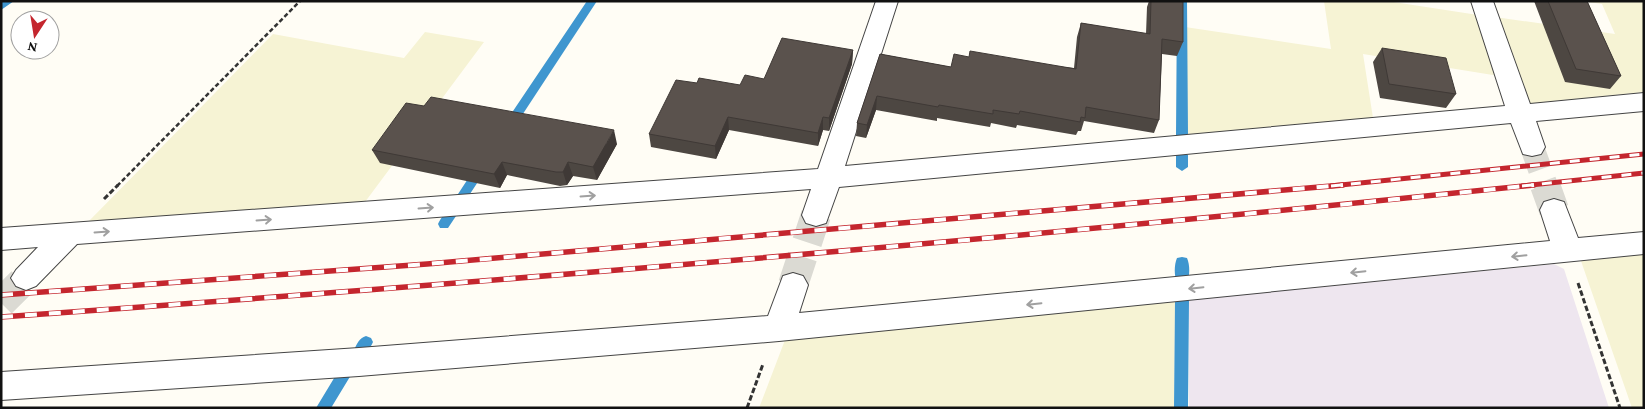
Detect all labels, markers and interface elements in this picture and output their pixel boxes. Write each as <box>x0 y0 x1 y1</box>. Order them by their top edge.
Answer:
north arrow <box>10 10 60 60</box>
text: N <box>26 39 39 57</box>
one-way arrow <box>580 191 596 201</box>
one-way arrow <box>418 204 434 213</box>
one-way arrow <box>256 216 272 225</box>
one-way arrow <box>94 228 110 237</box>
one-way arrow <box>1512 251 1528 261</box>
one-way arrow <box>1350 267 1366 277</box>
one-way arrow <box>1188 283 1204 293</box>
one-way arrow <box>1026 299 1042 308</box>

